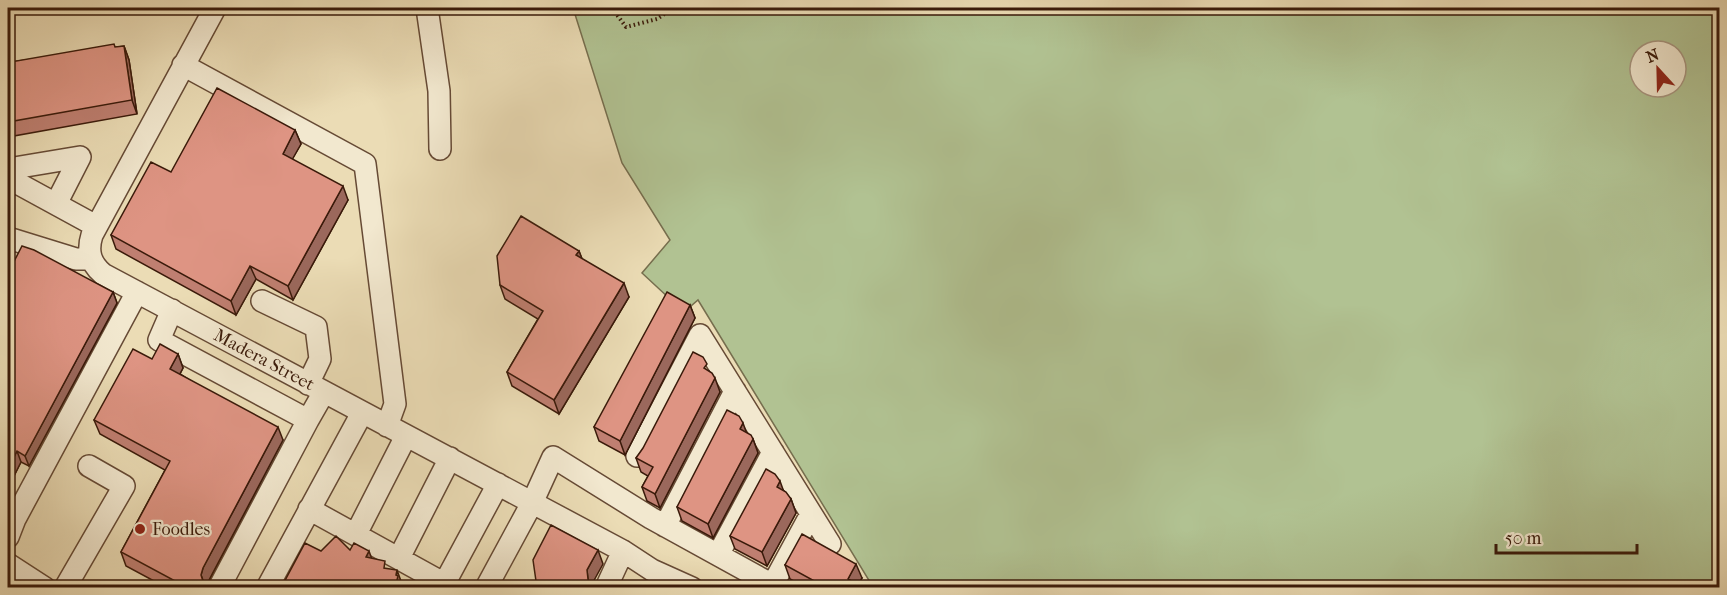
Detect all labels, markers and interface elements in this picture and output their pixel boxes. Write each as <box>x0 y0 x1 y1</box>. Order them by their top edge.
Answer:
north arrow <box>1628 39 1688 99</box>
text: N <box>1643 44 1663 67</box>
street label: Madera Street <box>210 325 318 396</box>
scale bar <box>1496 517 1637 555</box>
place label: Foodles <box>152 519 210 540</box>
marker: Foodles <box>133 522 147 536</box>
text: 50 m <box>1505 528 1542 549</box>

